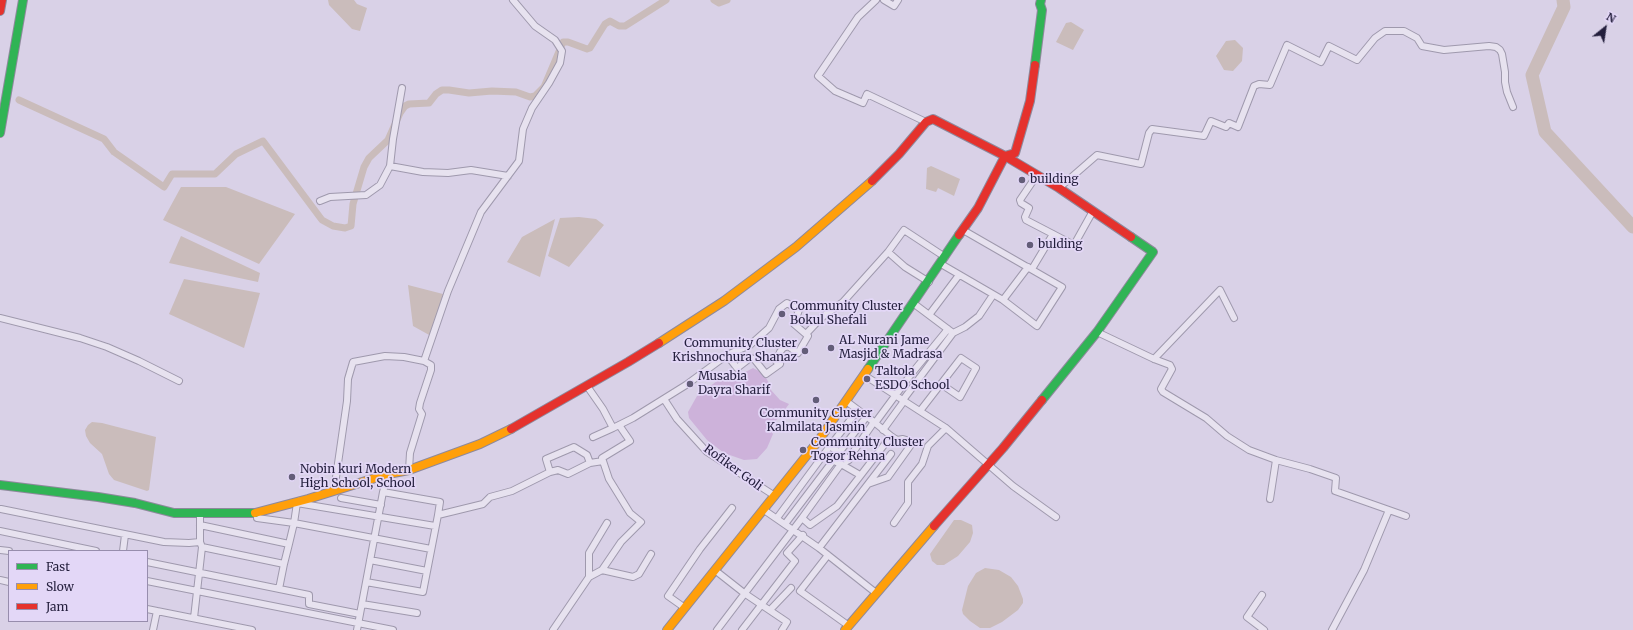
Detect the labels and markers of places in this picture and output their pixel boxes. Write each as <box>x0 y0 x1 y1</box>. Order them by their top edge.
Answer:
place label: building <box>1030 173 1078 187</box>
marker: building <box>1017 175 1027 185</box>
place label: bulding <box>1038 238 1083 252</box>
marker: bulding <box>1025 240 1035 250</box>
place label: Community Cluster Bokul Shefali <box>790 300 903 328</box>
marker: Community Cluster Bokul Shefali <box>777 309 787 319</box>
place label: AL Nurani Jame Masjid & Madrasa <box>839 334 942 362</box>
place label: Community Cluster Krishnochura Shanaz <box>672 337 797 365</box>
marker: AL Nurani Jame Masjid & Madrasa <box>826 343 836 353</box>
marker: Community Cluster Krishnochura Shanaz <box>800 346 810 356</box>
place label: Taltola ESDO School <box>875 365 950 393</box>
place label: Musabia Dayra Sharif <box>698 370 770 398</box>
marker: Taltola ESDO School <box>862 374 872 384</box>
marker: Musabia Dayra Sharif <box>685 379 695 389</box>
marker: Community Cluster Kalmilata Jasmin <box>811 395 821 405</box>
place label: Community Cluster Kalmilata Jasmin <box>760 407 872 435</box>
place label: Community Cluster Togor Rehna <box>811 436 924 464</box>
marker: Community Cluster Togor Rehna <box>798 445 808 455</box>
place label: Nobin kuri Modern High School, School <box>300 463 415 491</box>
marker: Nobin kuri Modern High School, School <box>287 472 297 482</box>

